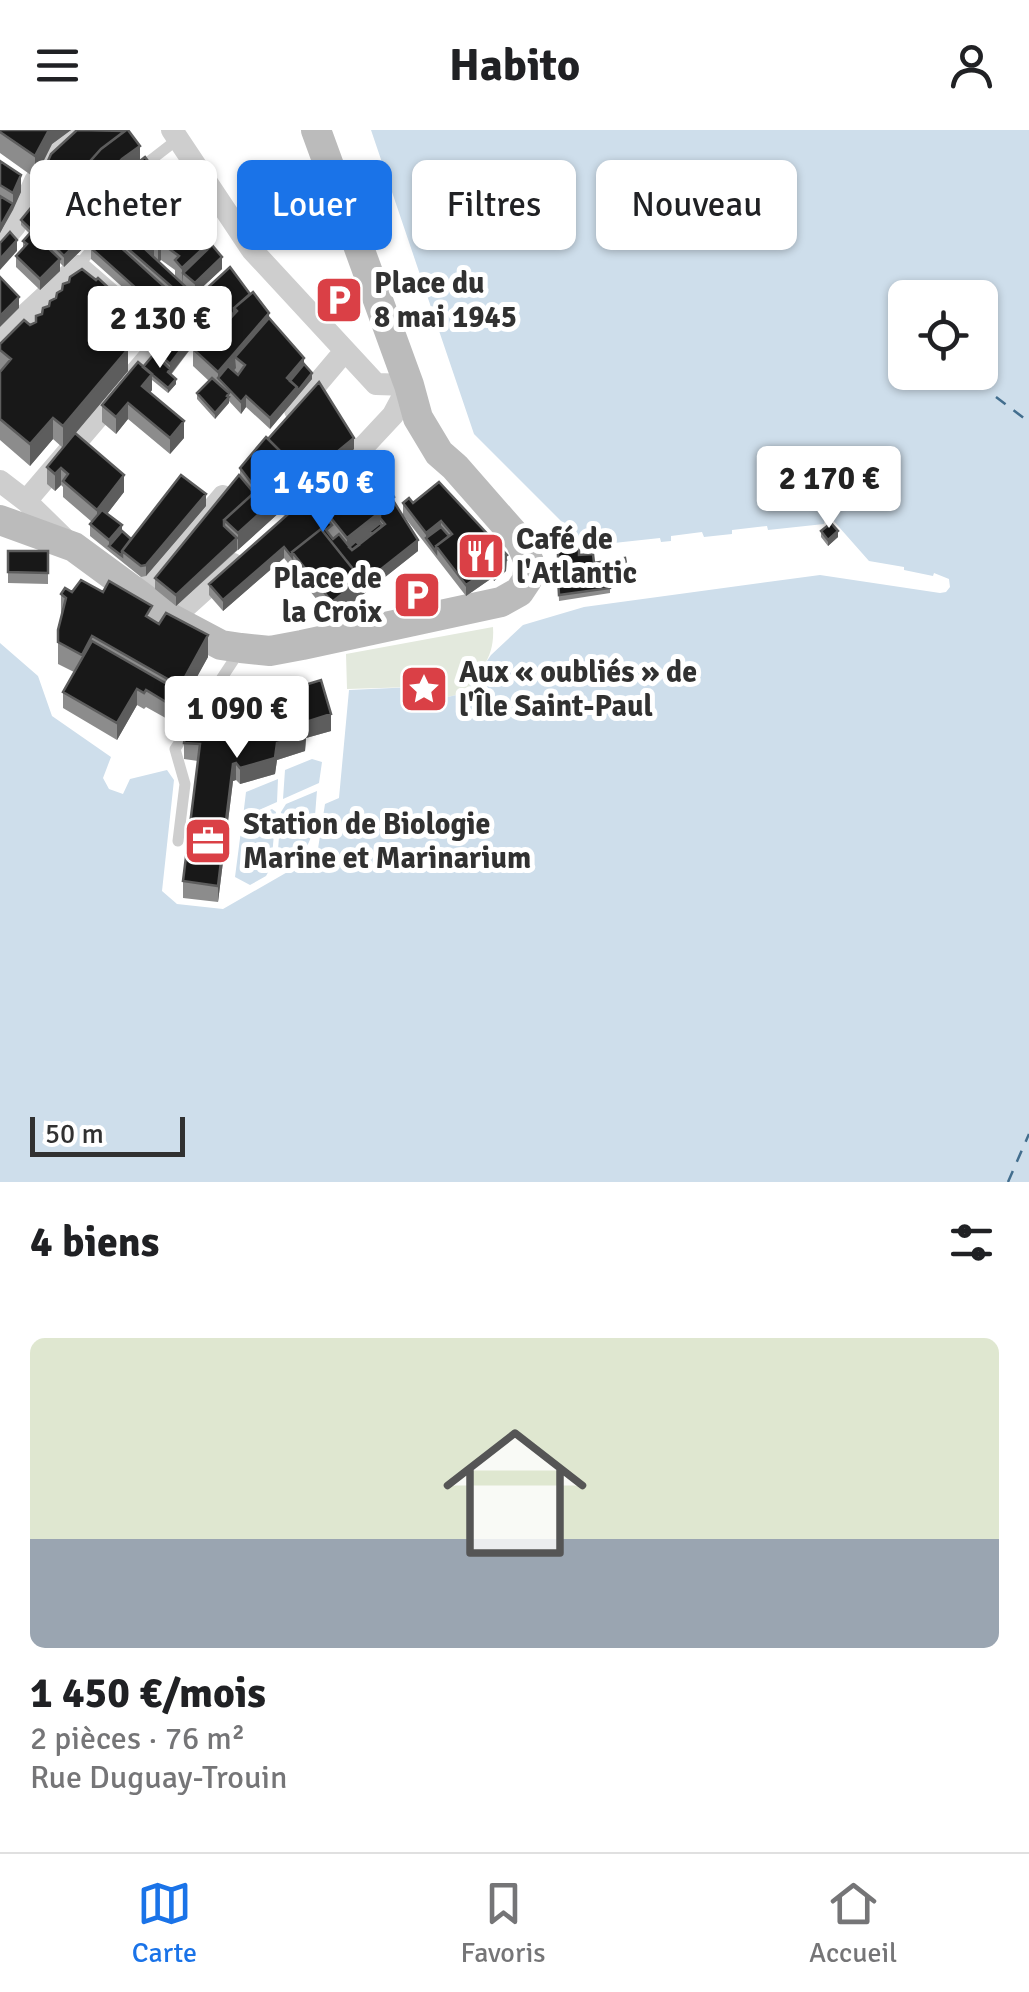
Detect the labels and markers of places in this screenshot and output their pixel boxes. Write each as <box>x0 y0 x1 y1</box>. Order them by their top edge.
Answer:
place label: Place du 8 mai 1945 <box>374 265 517 336</box>
parking icon: Place du 8 mai 1945 <box>313 274 365 326</box>
pin: 2 130 € <box>68 286 252 371</box>
pin: 2 170 € <box>737 446 921 531</box>
pin: 1 450 € <box>231 450 415 535</box>
place label: Café de l'Atlantic <box>516 521 637 592</box>
restaurant icon: Café de l'Atlantic <box>455 530 507 582</box>
place label: Place de la Croix <box>273 560 383 631</box>
parking icon: Place de la Croix <box>391 569 443 621</box>
place label: Aux « oubliés » de l'Île Saint-Paul <box>459 654 697 725</box>
place icon: Aux « oubliés » de l'Île Saint-Paul <box>398 663 450 715</box>
pin: 1 090 € <box>145 676 329 761</box>
place label: Station de Biologie Marine et Marinarium <box>243 806 531 877</box>
office icon: Station de Biologie Marine et Marinarium <box>182 815 234 867</box>

